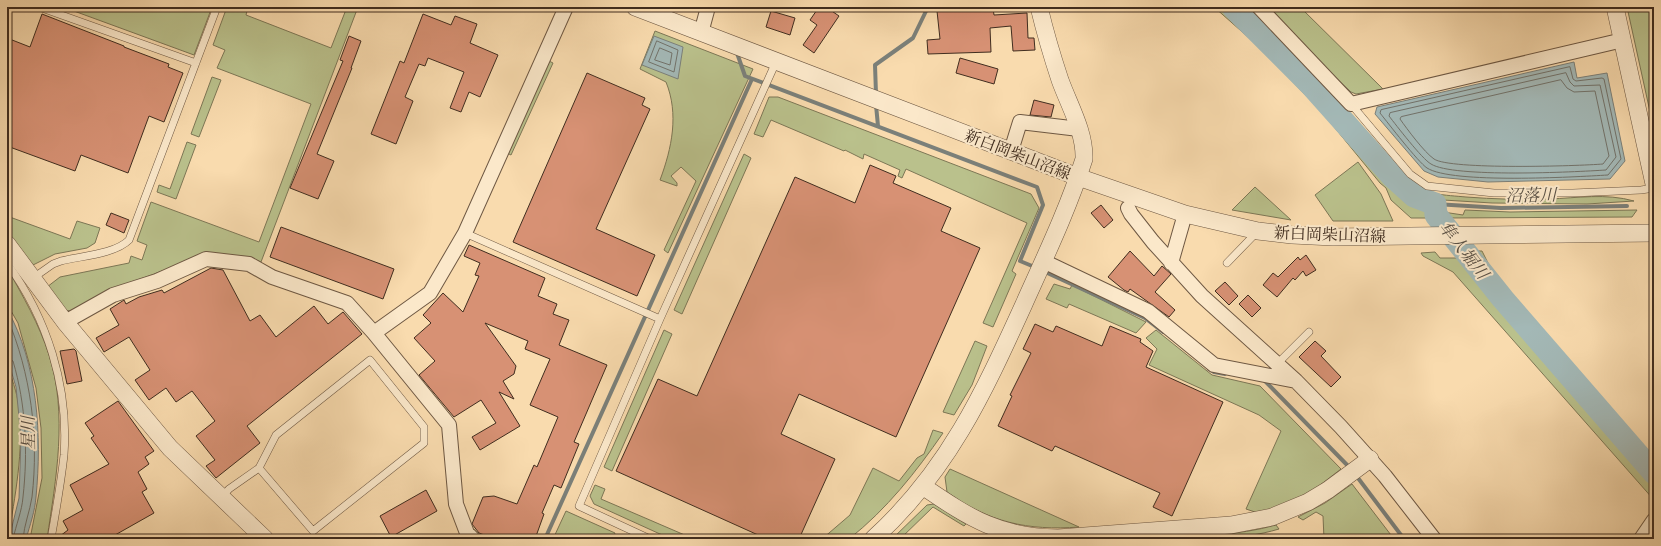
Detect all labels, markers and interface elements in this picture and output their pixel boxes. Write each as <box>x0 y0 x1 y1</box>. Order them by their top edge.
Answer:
street label: 新白岡柴山沼線 <box>961 126 1074 186</box>
water label: 沼落川 <box>1505 185 1559 208</box>
water label: 隼人堀川 <box>1433 217 1494 286</box>
street label: 新白岡柴山沼線 <box>1274 223 1386 249</box>
water label: 星川 <box>18 414 41 450</box>

